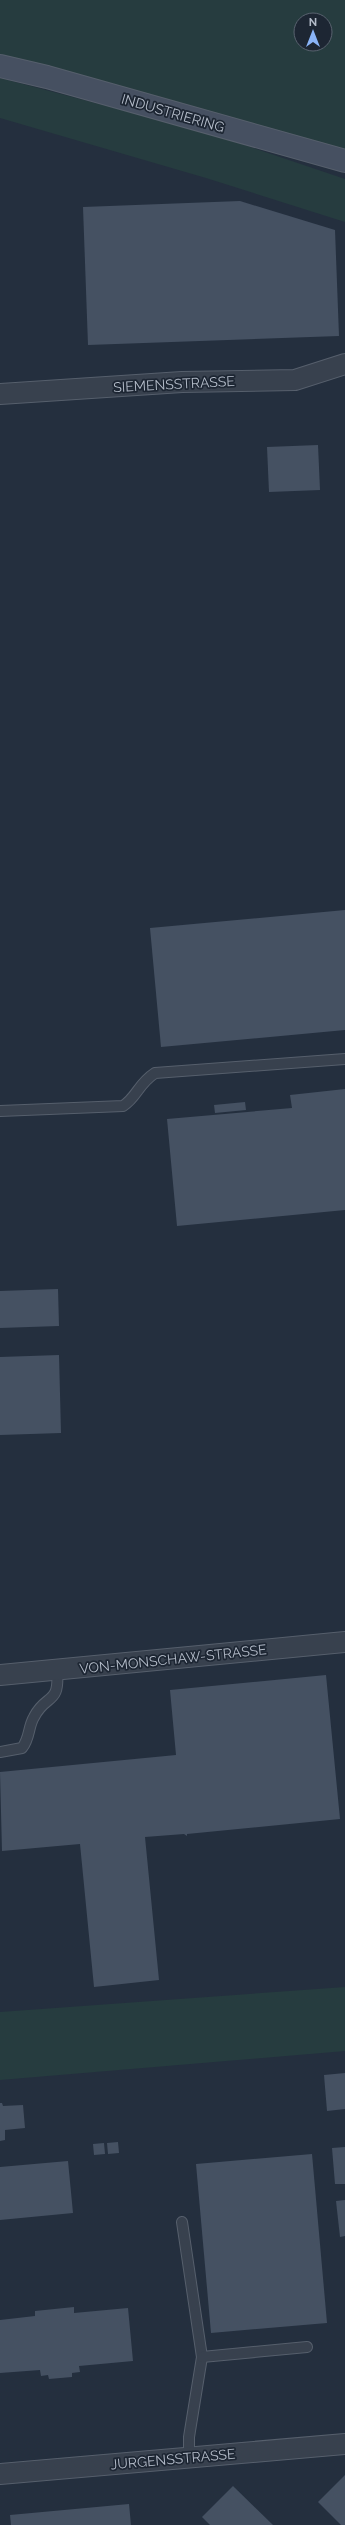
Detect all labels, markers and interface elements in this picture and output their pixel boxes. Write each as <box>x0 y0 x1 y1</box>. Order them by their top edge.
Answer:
north arrow <box>293 12 333 52</box>
text: N <box>309 16 317 29</box>
street label: INDUSTRIERING <box>120 91 226 135</box>
street label: SIEMENSSTRASSE <box>113 373 235 395</box>
street label: VON-MONSCHAW-STRASSE <box>79 1641 267 1677</box>
street label: JURGENSSTRASSE <box>110 2446 236 2472</box>

